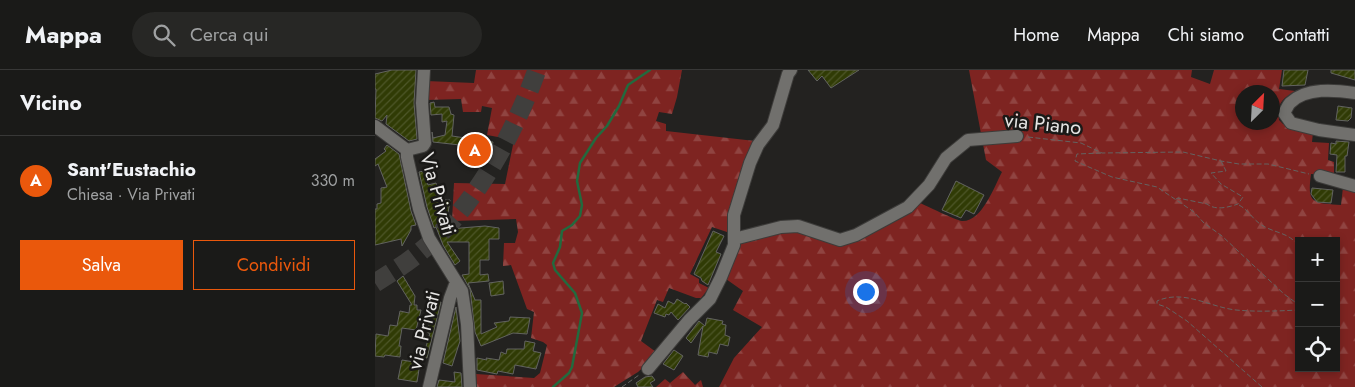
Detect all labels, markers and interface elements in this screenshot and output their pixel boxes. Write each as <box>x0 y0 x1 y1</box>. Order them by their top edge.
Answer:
search box <box>132 12 482 57</box>
text: Mappa <box>25 17 102 52</box>
icon: search <box>150 21 178 49</box>
text: Cerca qui <box>190 21 269 48</box>
text: Home <box>1013 22 1059 48</box>
text: Mappa <box>1087 22 1140 48</box>
text: Chi siamo <box>1168 22 1244 48</box>
text: Contatti <box>1272 22 1330 48</box>
north arrow <box>1235 85 1280 130</box>
text: Vicino <box>20 88 82 118</box>
street label: via Piano <box>1003 106 1083 142</box>
pin: A <box>459 131 491 169</box>
street label: Via Privati <box>412 149 464 239</box>
text: Sant'Eustachio <box>67 156 196 183</box>
text: A <box>30 169 42 192</box>
text: 330 m <box>311 169 355 192</box>
text: Chiesa · Via Privati <box>67 183 195 206</box>
map controls <box>1295 237 1340 372</box>
button: + <box>1295 237 1340 282</box>
button: Salva <box>20 240 183 290</box>
button: Condividi <box>193 240 355 290</box>
your location <box>853 279 879 305</box>
button: − <box>1295 282 1340 327</box>
street label: via Privati <box>400 287 448 373</box>
button: locate <box>1295 327 1340 372</box>

